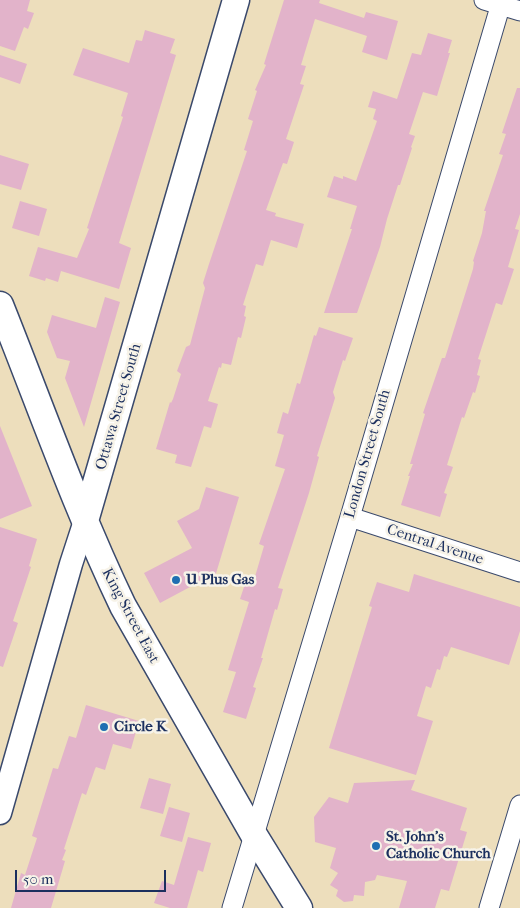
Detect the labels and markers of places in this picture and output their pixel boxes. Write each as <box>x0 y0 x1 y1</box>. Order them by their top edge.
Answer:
place label: U Plus Gas <box>186 571 254 589</box>
marker: U Plus Gas <box>170 574 182 586</box>
place label: Circle K <box>114 718 167 736</box>
marker: Circle K <box>98 721 110 733</box>
place label: St. John's Catholic Church <box>386 828 491 863</box>
marker: St. John's Catholic Church <box>370 840 382 852</box>

